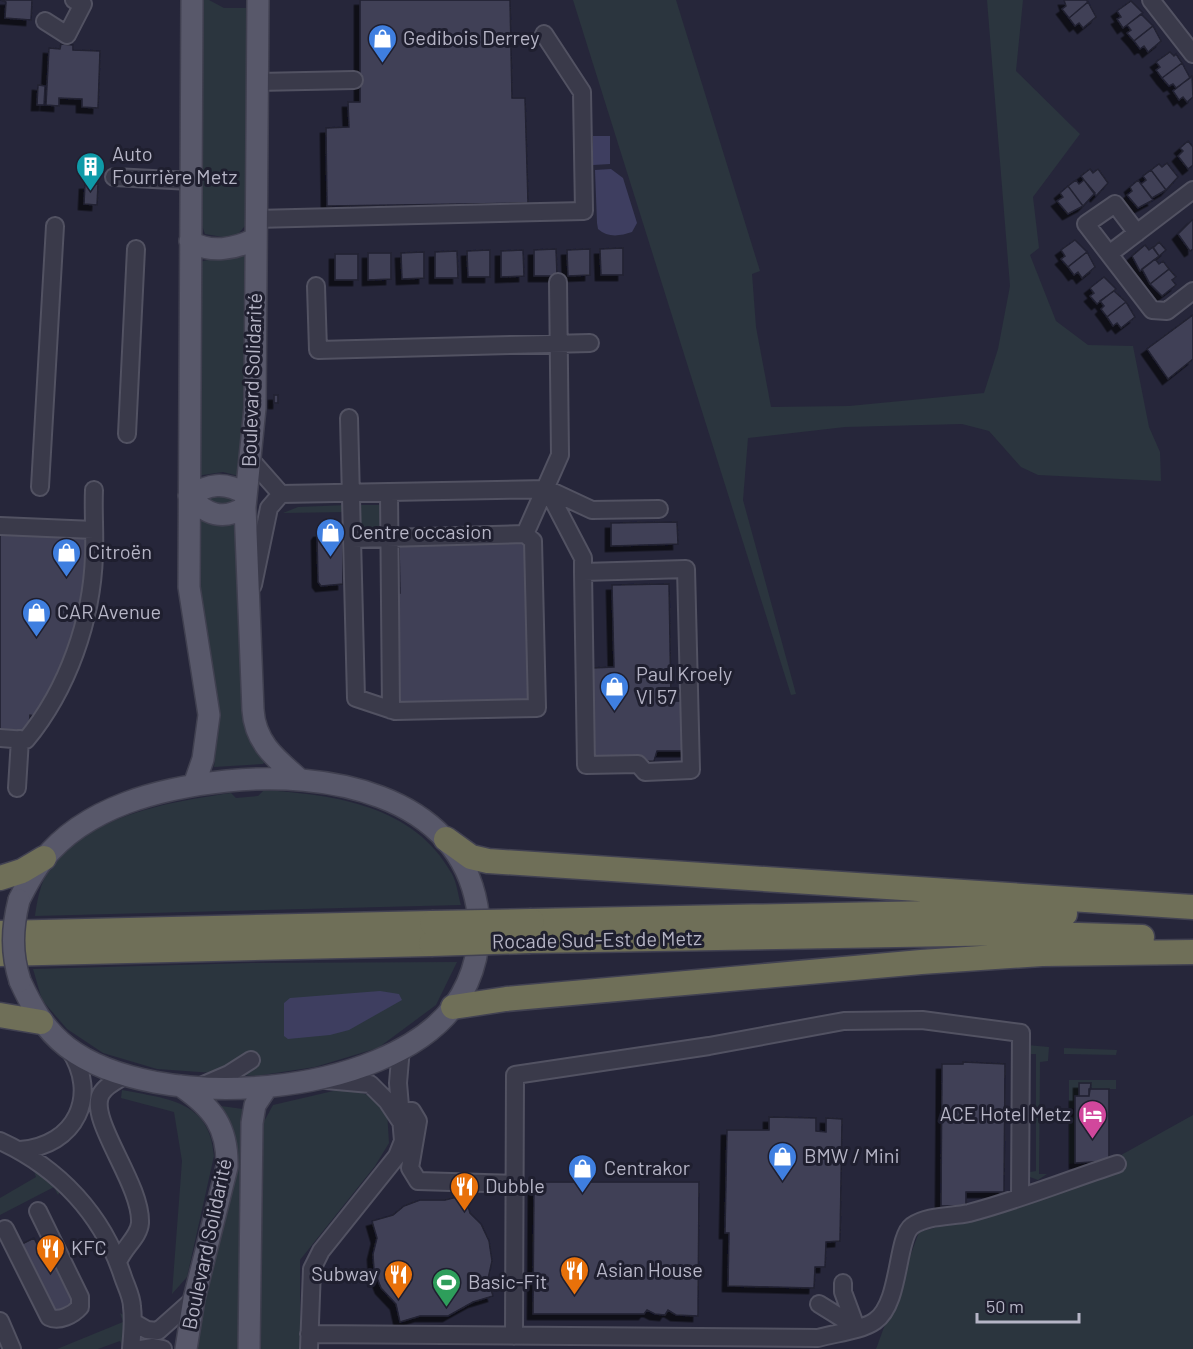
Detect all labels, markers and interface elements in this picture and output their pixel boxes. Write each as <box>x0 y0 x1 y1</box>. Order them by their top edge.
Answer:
shop icon: Gedibois Derrey <box>366 22 398 64</box>
place label: Gedibois Derrey <box>403 25 539 49</box>
place label: Auto Fourrière Metz <box>112 141 237 188</box>
building icon: Auto Fourrière Metz <box>75 150 107 192</box>
street label: Boulevard Solidarité <box>236 292 266 467</box>
shop icon: Centre occasion <box>314 516 346 558</box>
place label: Centre occasion <box>351 519 492 543</box>
shop icon: Citroën <box>51 536 83 578</box>
place label: Citroën <box>88 539 152 563</box>
shop icon: CAR Avenue <box>20 596 52 638</box>
place label: CAR Avenue <box>57 599 161 623</box>
place label: Paul Kroely VI 57 <box>636 661 732 708</box>
shop icon: Paul Kroely VI 57 <box>599 670 631 712</box>
street label: Rocade Sud-Est de Metz <box>492 925 702 953</box>
hotel icon: ACE Hotel Metz <box>1076 1098 1108 1140</box>
place label: ACE Hotel Metz <box>940 1101 1071 1125</box>
shop icon: BMW / Mini <box>767 1140 799 1182</box>
place label: BMW / Mini <box>804 1143 900 1167</box>
shop icon: Centrakor <box>567 1152 599 1194</box>
place label: Centrakor <box>604 1155 690 1179</box>
street label: Boulevard Solidarité <box>176 1156 236 1331</box>
restaurant icon: Dubble <box>448 1170 480 1212</box>
place label: Dubble <box>485 1173 545 1197</box>
restaurant icon: KFC <box>34 1232 66 1274</box>
place label: KFC <box>71 1235 107 1259</box>
restaurant icon: Asian House <box>559 1254 591 1296</box>
place label: Asian House <box>596 1257 703 1281</box>
restaurant icon: Subway <box>383 1258 415 1300</box>
place label: Subway <box>311 1261 378 1285</box>
sports icon: Basic-Fit <box>431 1266 463 1308</box>
place label: Basic-Fit <box>468 1269 547 1293</box>
scale bar <box>977 1286 1079 1324</box>
text: 50 m <box>986 1295 1024 1317</box>

